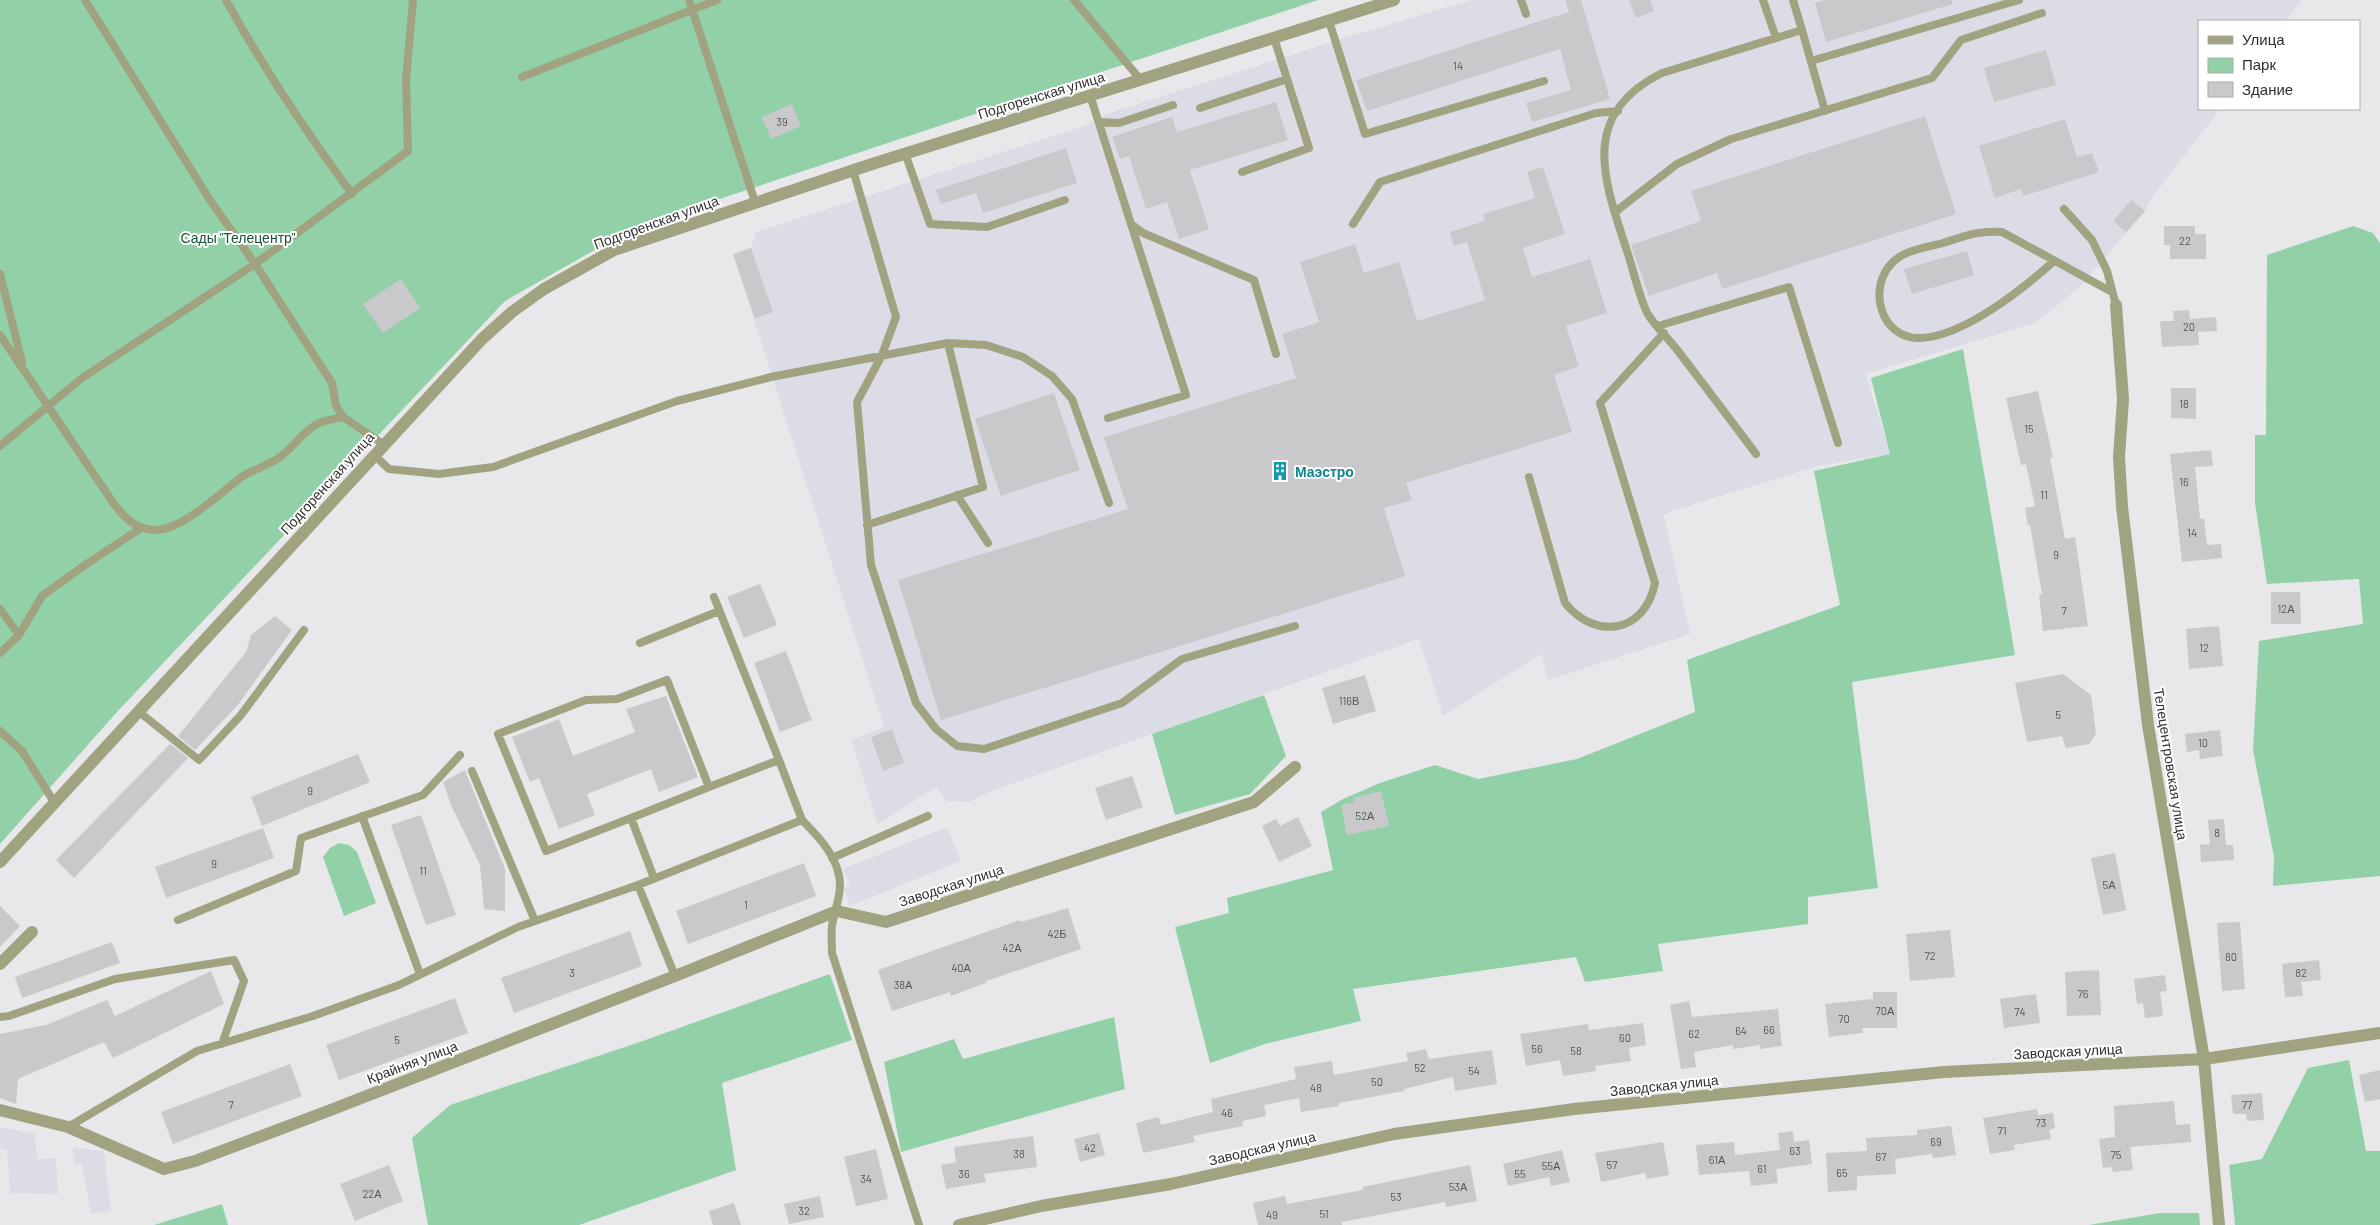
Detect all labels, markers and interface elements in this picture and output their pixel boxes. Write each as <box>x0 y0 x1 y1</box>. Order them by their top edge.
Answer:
legend <box>2198 20 2360 110</box>
text: Улица <box>2242 30 2285 48</box>
text: Парк <box>2242 55 2276 73</box>
house number: 14 <box>1453 59 1463 72</box>
street label: Подгоренская улица <box>976 68 1107 122</box>
text: Здание <box>2242 80 2293 98</box>
house number: 39 <box>776 115 788 128</box>
street label: Подгоренская улица <box>591 191 721 253</box>
park label: Сады "Телецентр" <box>180 229 296 246</box>
house number: 22 <box>2179 234 2191 247</box>
house number: 20 <box>2183 320 2195 333</box>
house number: 18 <box>2179 397 2189 410</box>
house number: 15 <box>2024 422 2034 435</box>
street label: Подгоренская улица <box>277 428 378 538</box>
building icon: Маэстро <box>1269 460 1291 482</box>
place label: Маэстро <box>1295 463 1354 480</box>
house number: 16 <box>2179 475 2189 488</box>
house number: 11 <box>2040 488 2048 501</box>
house number: 14 <box>2187 526 2197 539</box>
house number: 9 <box>2053 548 2059 561</box>
house number: 12А <box>2277 602 2295 615</box>
house number: 7 <box>2061 604 2067 617</box>
house number: 12 <box>2199 641 2209 654</box>
street label: Телецентровская улица <box>2151 687 2191 841</box>
house number: 116В <box>1339 694 1359 707</box>
house number: 5 <box>2055 708 2061 721</box>
house number: 10 <box>2198 736 2208 749</box>
house number: 9 <box>307 784 313 797</box>
house number: 52А <box>1356 809 1375 822</box>
house number: 8 <box>2214 826 2220 839</box>
house number: 9 <box>211 857 217 870</box>
street label: Заводская улица <box>896 860 1006 910</box>
house number: 11 <box>419 864 427 877</box>
house number: 5А <box>2103 878 2116 891</box>
house number: 1 <box>744 898 748 911</box>
house number: 42Б <box>1047 927 1067 940</box>
house number: 42А <box>1002 941 1022 954</box>
house number: 72 <box>1924 949 1936 962</box>
house number: 80 <box>2225 950 2237 963</box>
house number: 40А <box>951 961 971 974</box>
house number: 3 <box>569 966 575 979</box>
house number: 82 <box>2295 966 2307 979</box>
house number: 38А <box>894 978 913 991</box>
house number: 76 <box>2078 987 2089 1000</box>
house number: 70А <box>1876 1004 1895 1017</box>
house number: 74 <box>2014 1005 2026 1018</box>
house number: 70 <box>1838 1012 1850 1025</box>
house number: 66 <box>1763 1023 1775 1036</box>
house number: 64 <box>1735 1024 1747 1037</box>
house number: 62 <box>1688 1027 1700 1040</box>
house number: 60 <box>1619 1031 1631 1044</box>
house number: 5 <box>394 1033 400 1046</box>
street label: Крайняя улица <box>364 1037 460 1087</box>
street label: Заводская улица <box>2013 1040 2123 1062</box>
house number: 56 <box>1531 1042 1543 1055</box>
house number: 58 <box>1570 1044 1582 1057</box>
house number: 52 <box>1414 1061 1426 1074</box>
house number: 54 <box>1468 1064 1480 1077</box>
street label: Заводская улица <box>1609 1071 1719 1099</box>
house number: 50 <box>1371 1075 1383 1088</box>
house number: 48 <box>1310 1081 1322 1094</box>
house number: 7 <box>228 1098 234 1111</box>
house number: 77 <box>2242 1098 2252 1111</box>
house number: 46 <box>1221 1106 1233 1119</box>
house number: 73 <box>2036 1116 2046 1129</box>
house number: 71 <box>1997 1124 2007 1137</box>
street label: Заводская улица <box>1207 1127 1317 1169</box>
house number: 69 <box>1930 1135 1942 1148</box>
house number: 42 <box>1084 1141 1096 1154</box>
house number: 63 <box>1789 1144 1801 1157</box>
house number: 38 <box>1013 1147 1025 1160</box>
house number: 75 <box>2111 1148 2122 1161</box>
house number: 67 <box>1876 1150 1886 1163</box>
house number: 61А <box>1709 1153 1726 1166</box>
house number: 57 <box>1607 1158 1617 1171</box>
house number: 55А <box>1542 1159 1561 1172</box>
house number: 61 <box>1757 1162 1767 1175</box>
house number: 65 <box>1836 1166 1848 1179</box>
house number: 36 <box>958 1167 970 1180</box>
house number: 55 <box>1514 1167 1526 1180</box>
house number: 34 <box>860 1172 872 1185</box>
house number: 53А <box>1449 1180 1468 1193</box>
house number: 22А <box>362 1187 382 1200</box>
house number: 53 <box>1390 1190 1402 1203</box>
house number: 32 <box>798 1204 810 1217</box>
house number: 51 <box>1319 1207 1329 1220</box>
house number: 49 <box>1266 1208 1278 1221</box>

